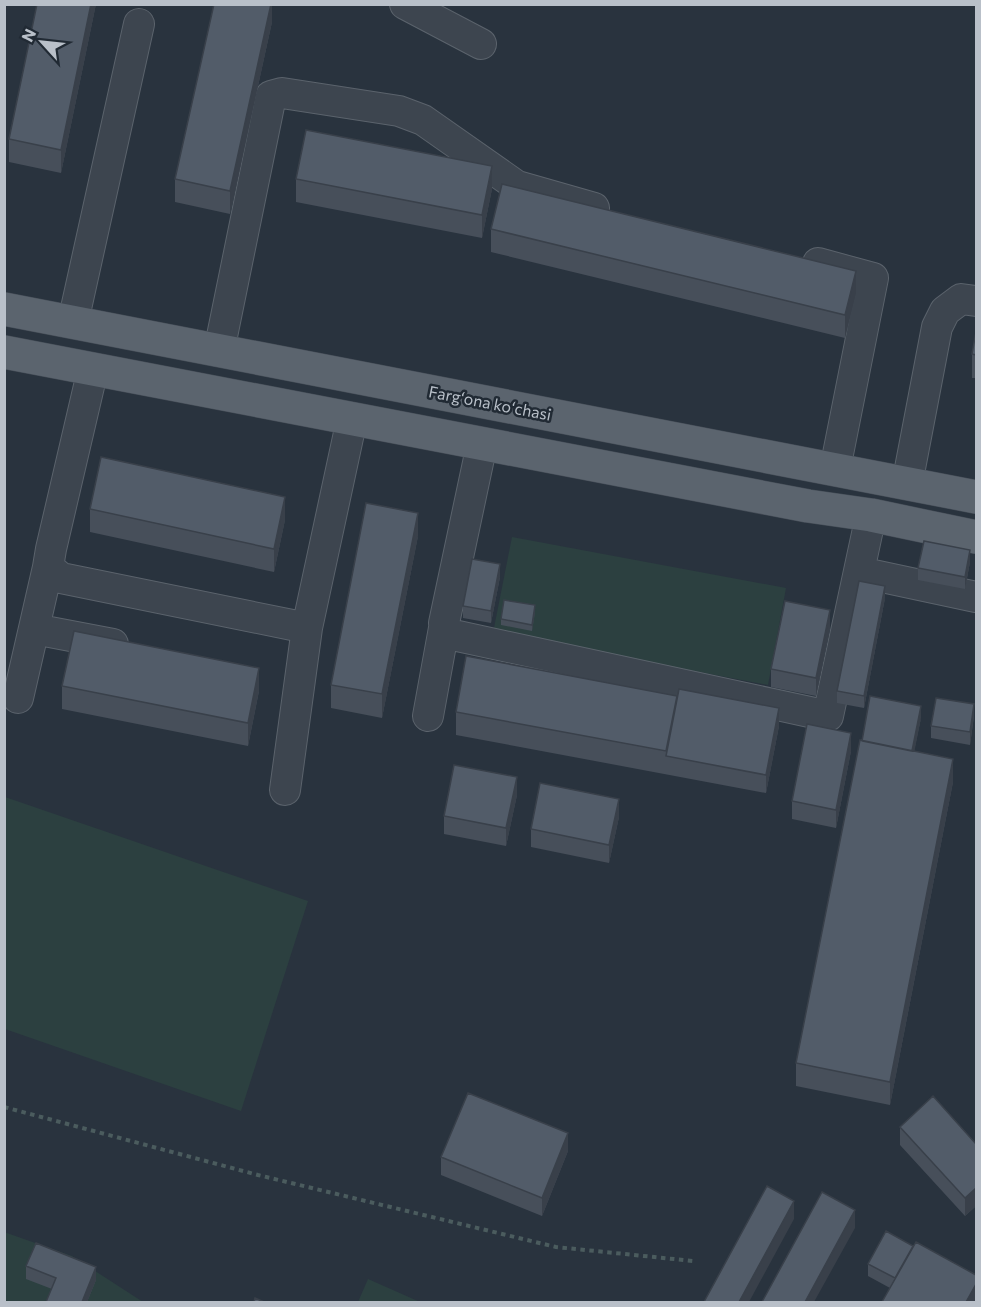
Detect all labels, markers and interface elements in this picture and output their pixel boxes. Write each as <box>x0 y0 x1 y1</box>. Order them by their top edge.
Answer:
north arrow <box>12 12 72 72</box>
text: N <box>17 25 39 45</box>
street label: Fargʻona koʻchasi <box>427 381 553 424</box>

